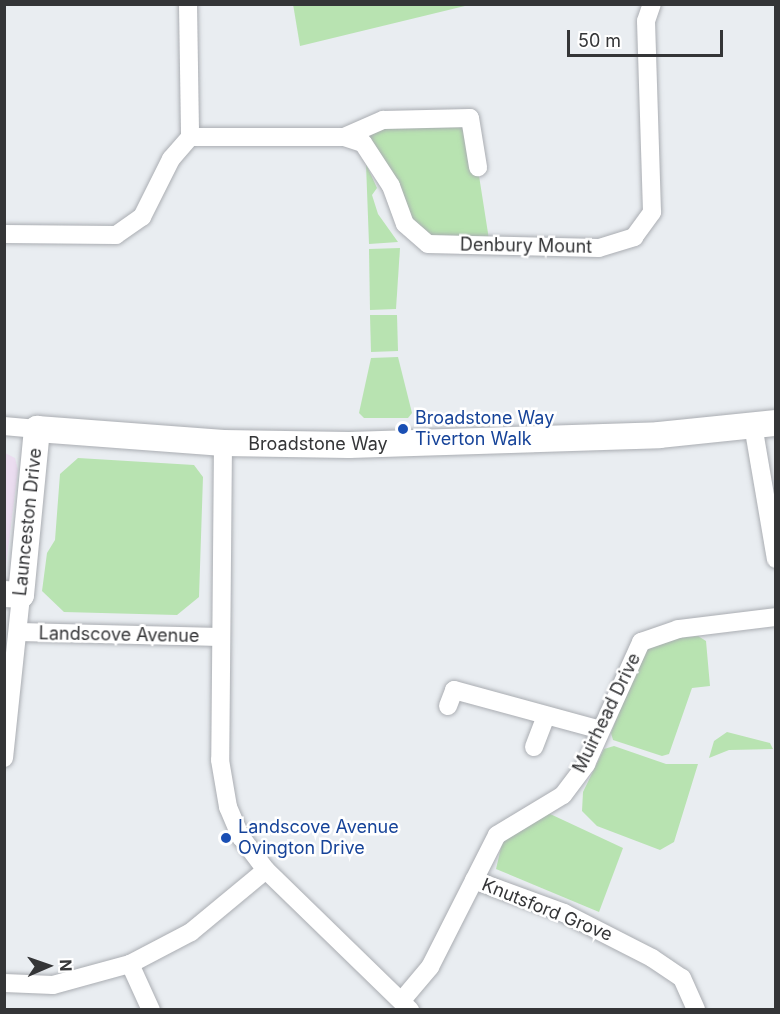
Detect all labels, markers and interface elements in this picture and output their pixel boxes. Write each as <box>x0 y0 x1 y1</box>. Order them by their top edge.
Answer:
scale bar <box>570 18 726 56</box>
text: 50 m <box>578 30 621 51</box>
street label: Denbury Mount <box>460 234 592 258</box>
place label: Broadstone Way Tiverton Walk <box>415 408 554 450</box>
marker: Broadstone Way Tiverton Walk <box>396 422 410 436</box>
street label: Broadstone Way <box>248 433 388 455</box>
street label: Launceston Drive <box>9 447 47 597</box>
street label: Landscove Avenue <box>38 623 200 647</box>
street label: Muirhead Drive <box>569 650 645 776</box>
place label: Landscove Avenue Ovington Drive <box>238 817 399 860</box>
marker: Landscove Avenue Ovington Drive <box>219 831 233 845</box>
street label: Knutsford Grove <box>479 874 615 946</box>
north arrow <box>18 936 78 996</box>
text: N <box>56 959 76 972</box>

